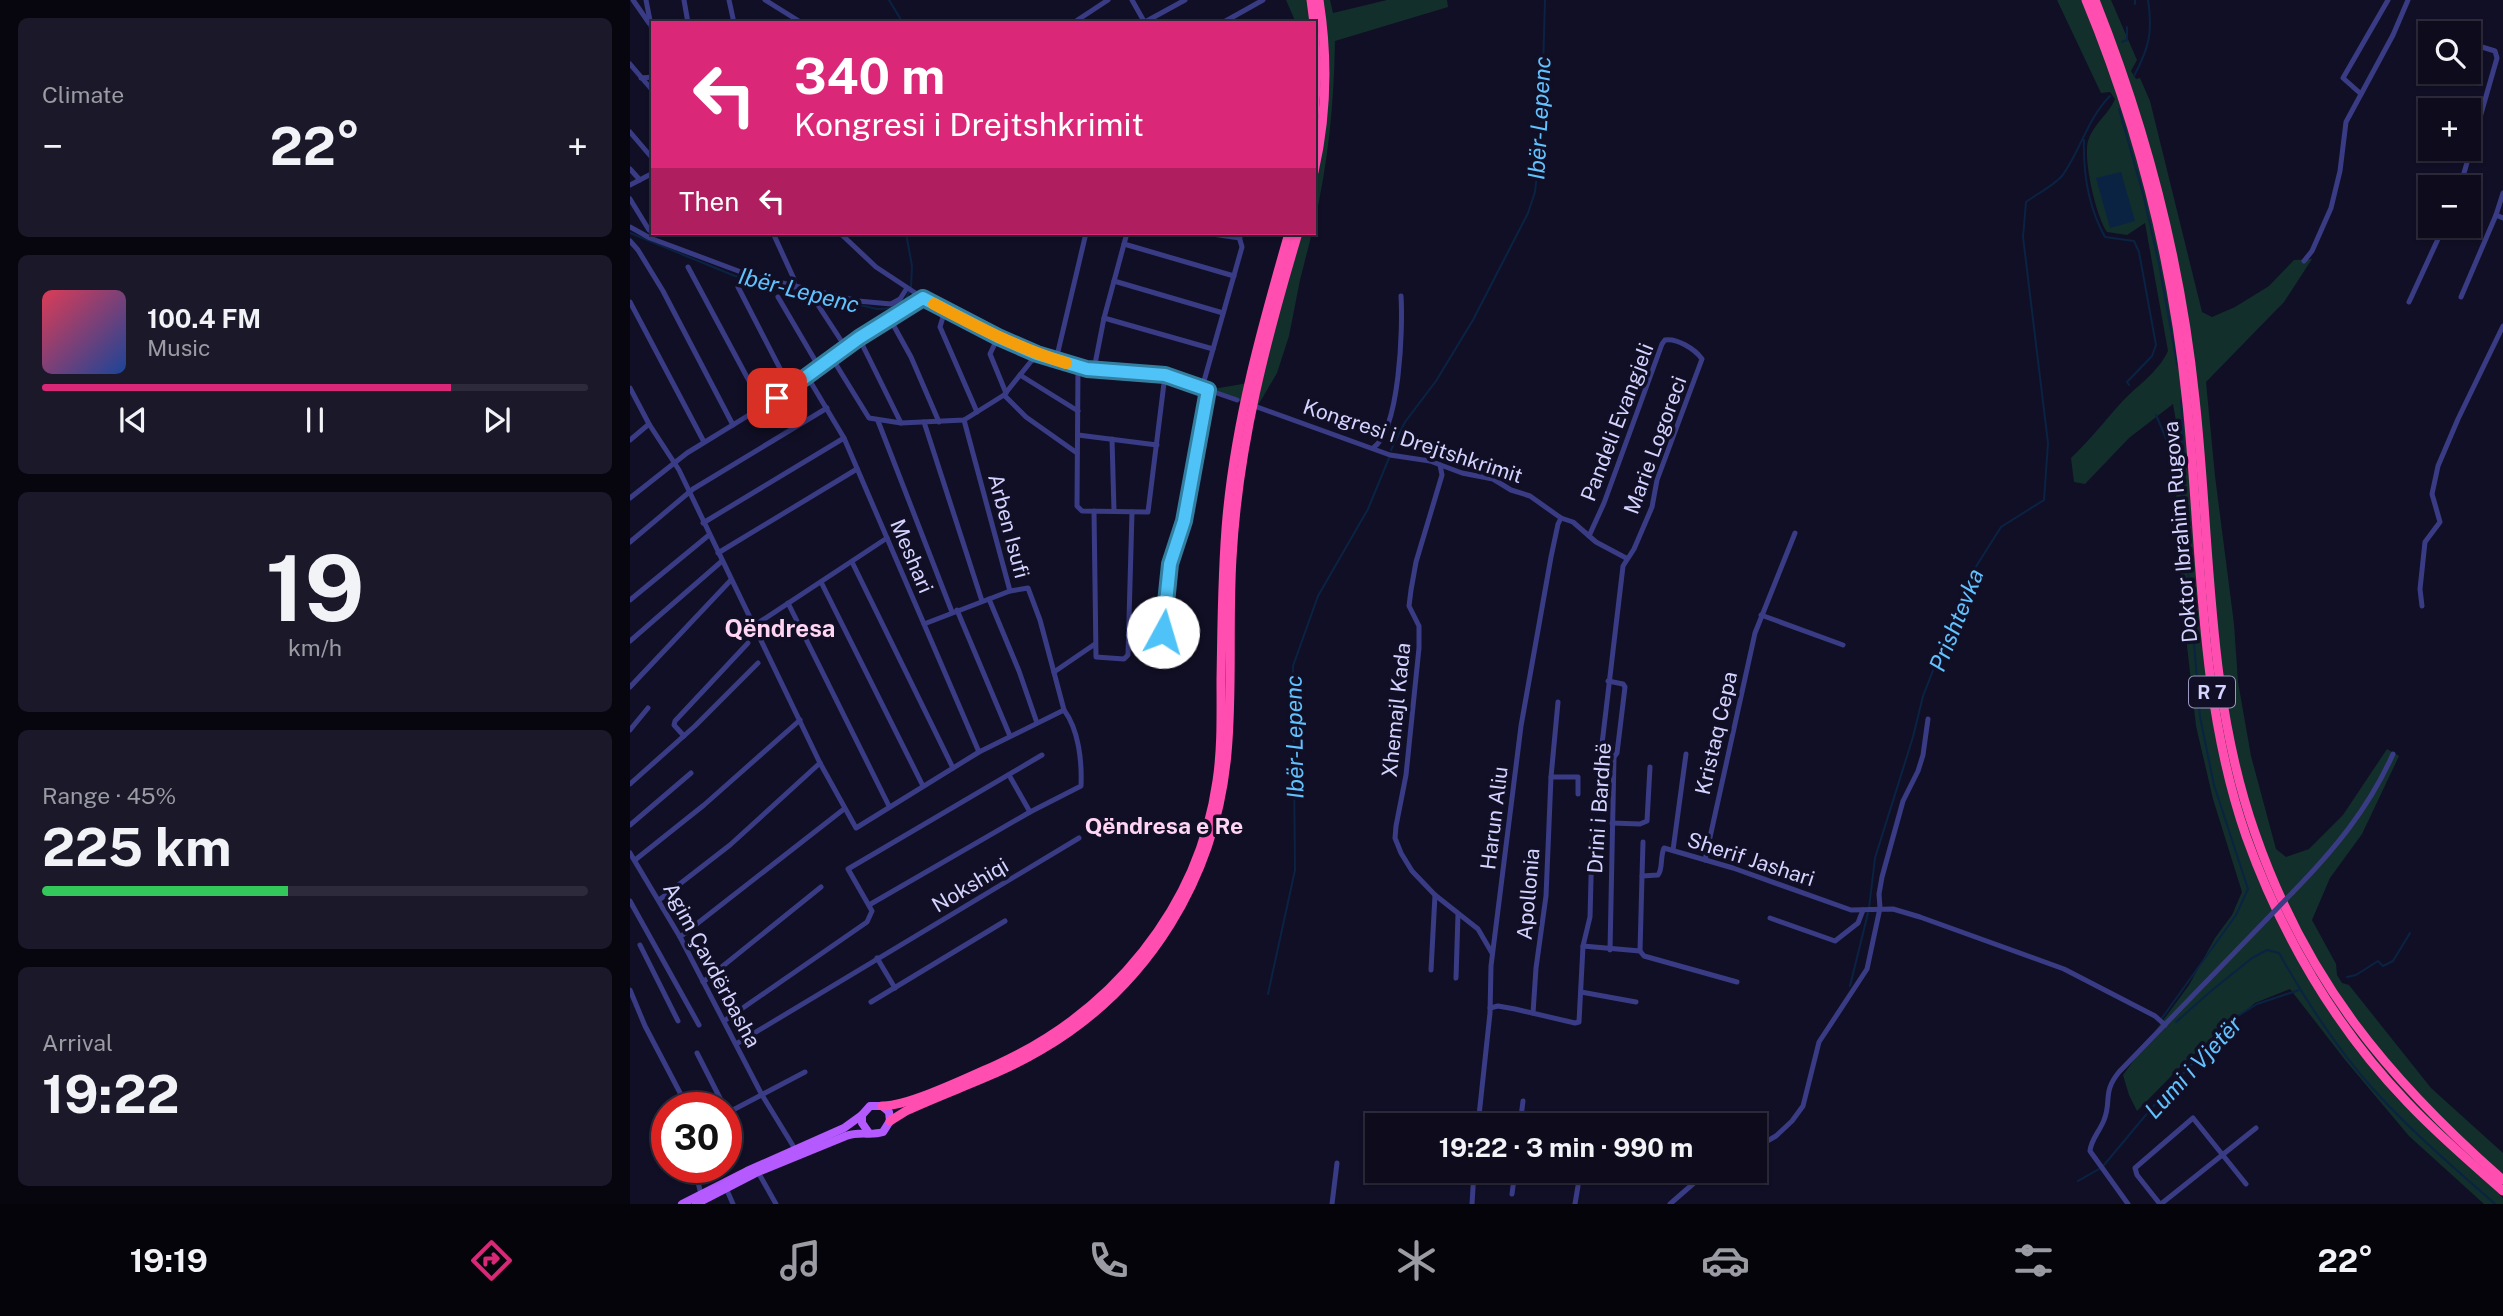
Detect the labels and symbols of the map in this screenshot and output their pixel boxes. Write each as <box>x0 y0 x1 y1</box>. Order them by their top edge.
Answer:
water label: Ibër-Lepenc <box>1522 56 1556 180</box>
water label: Ibër-Lepenc <box>736 262 862 318</box>
street label: Pandeli Evangjeli <box>1575 339 1659 505</box>
pin <box>747 368 807 428</box>
street label: Marie Logoreci <box>1618 373 1692 517</box>
street label: Kongresi i Drejtshkrimit <box>1300 394 1526 488</box>
street label: Doktor Ibrahim Rugova <box>2158 420 2202 644</box>
street label: Arben Isufi <box>983 471 1035 581</box>
street label: Meshari <box>885 515 939 597</box>
water label: Prishtevka <box>1923 565 1989 675</box>
position arrow <box>1126 595 1200 669</box>
district label: Qëndresa <box>725 614 835 642</box>
street label: Xhemajl Kada <box>1377 641 1415 779</box>
street label: Kristaq Cepa <box>1690 669 1742 797</box>
water label: Ibër-Lepenc <box>1279 675 1309 799</box>
road number: R 7 <box>2189 677 2235 708</box>
street label: Drini i Bardhë <box>1582 742 1616 874</box>
street label: Harun Aliu <box>1475 765 1513 871</box>
district label: Qëndresa e Re <box>1085 812 1243 839</box>
street label: Sherif Jashari <box>1684 827 1818 891</box>
street label: Apollonia <box>1512 847 1544 941</box>
street label: Nokshiqi <box>927 852 1013 918</box>
street label: Agim Çavdërbasha <box>658 878 766 1052</box>
water label: Lumi i Vjetër <box>2139 1010 2247 1124</box>
speed limit sign: 30 <box>651 1092 742 1183</box>

